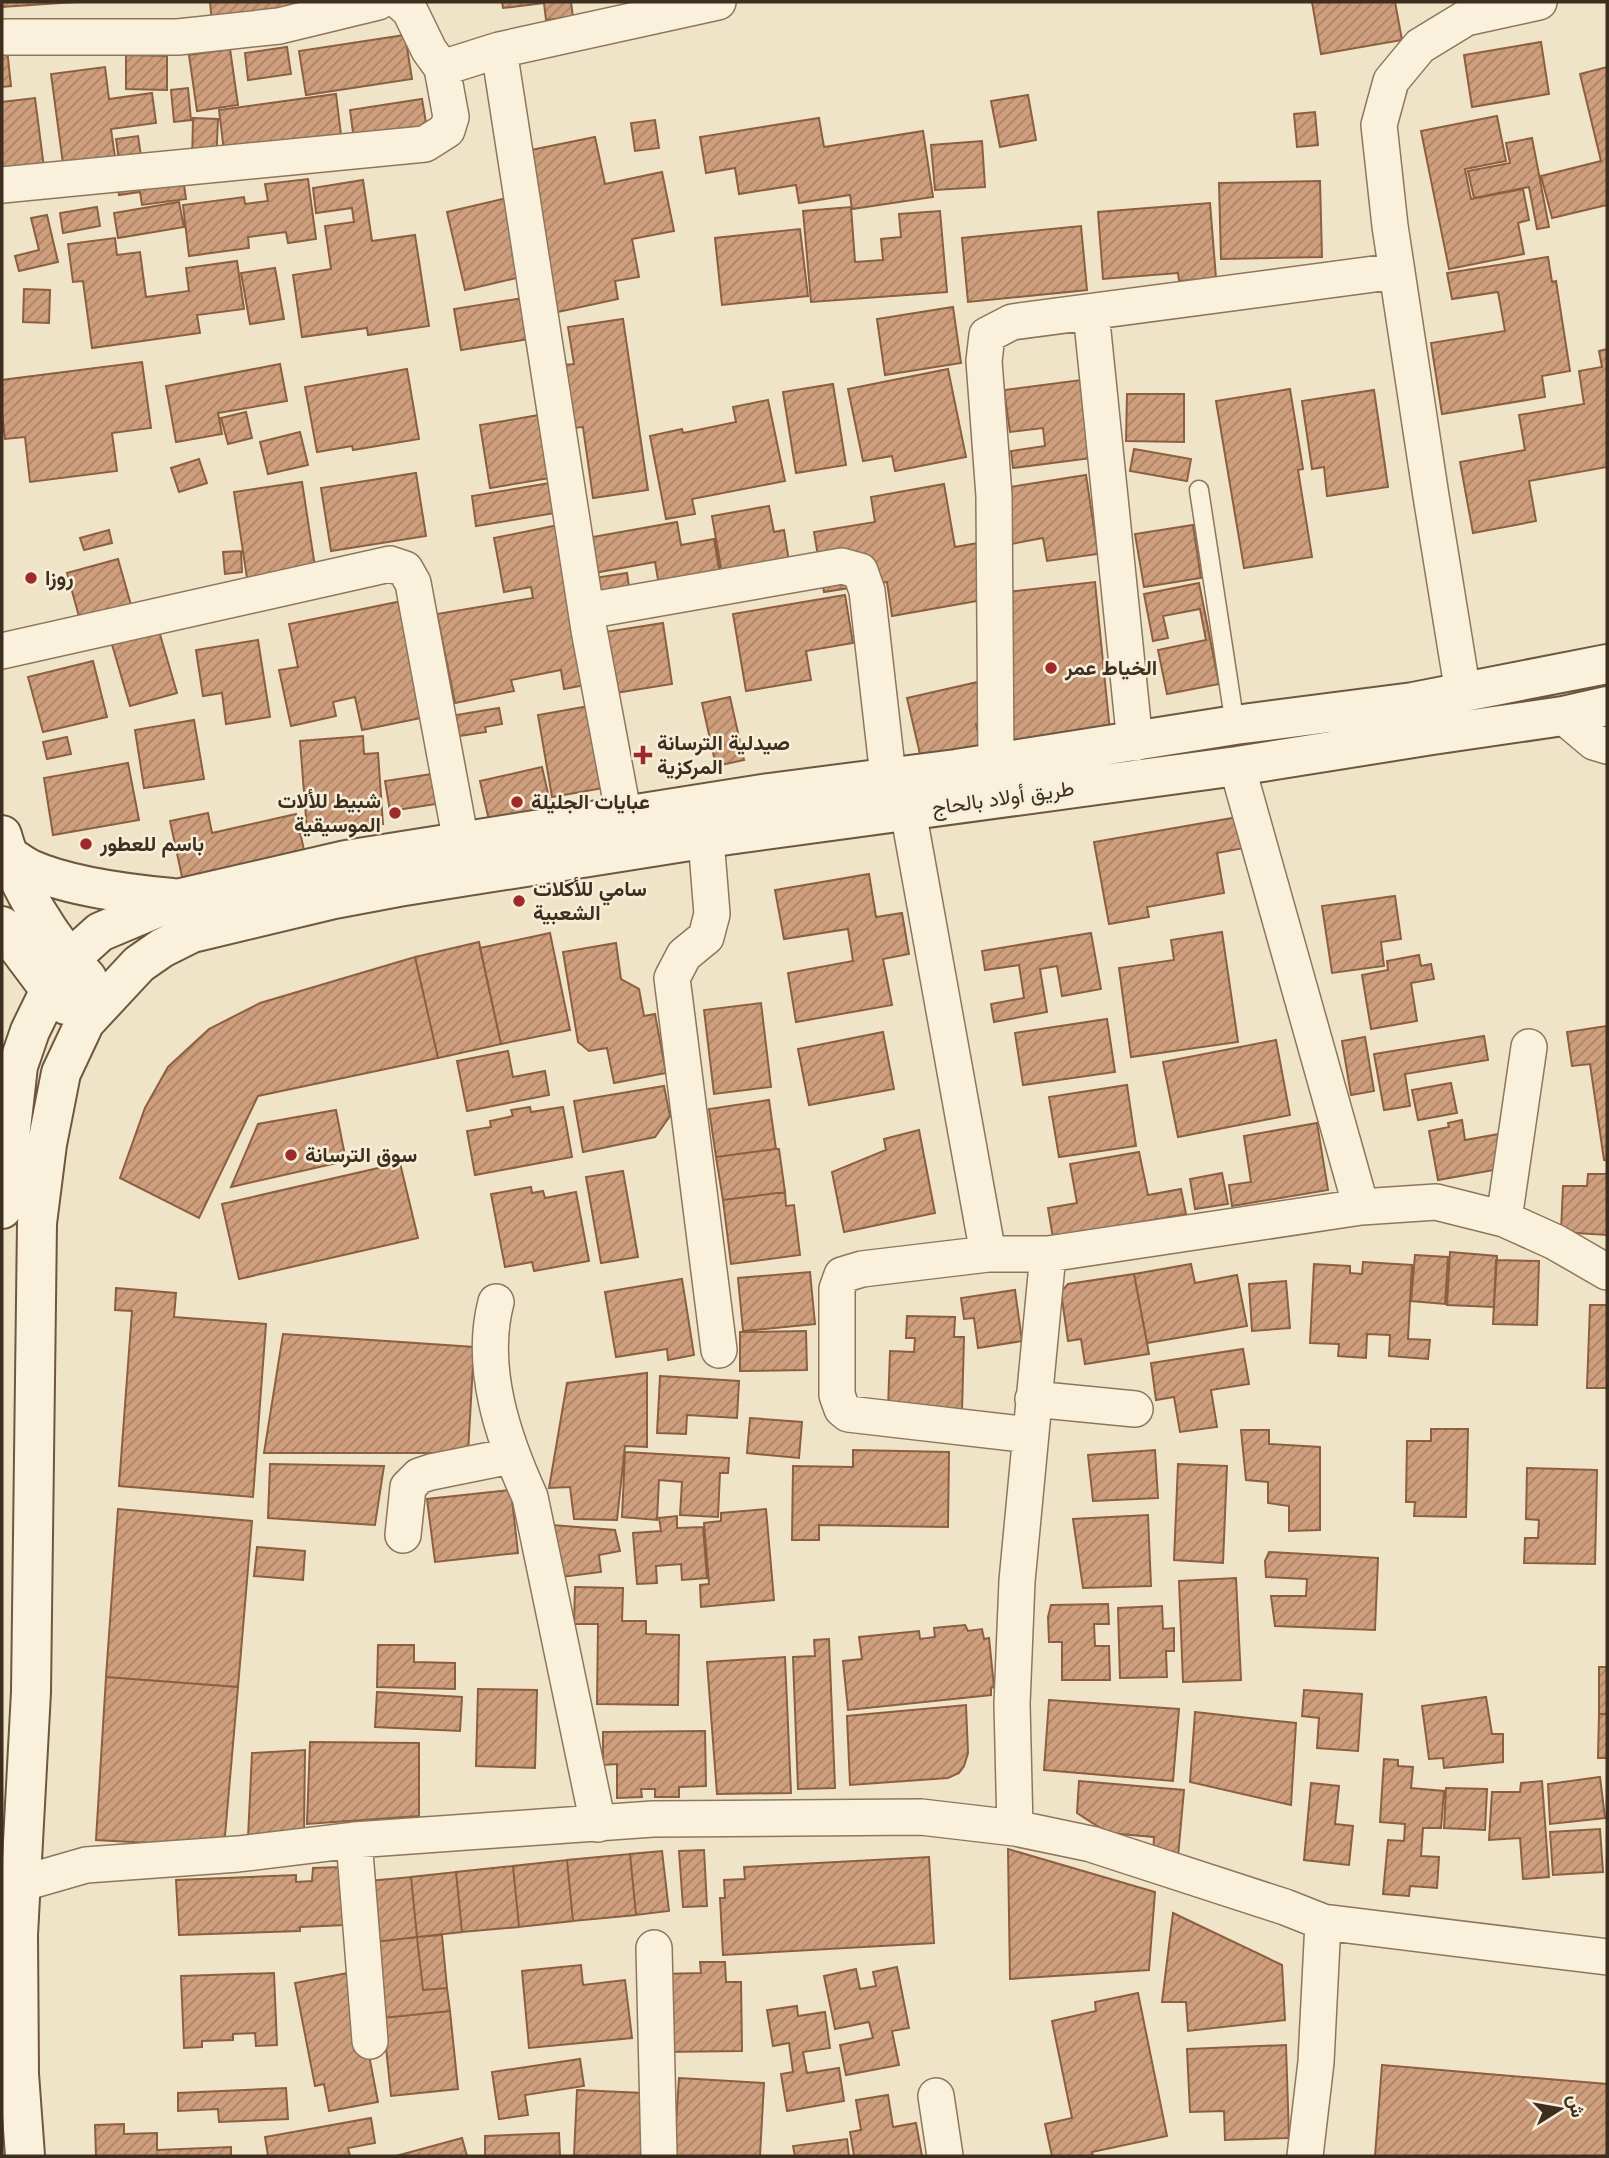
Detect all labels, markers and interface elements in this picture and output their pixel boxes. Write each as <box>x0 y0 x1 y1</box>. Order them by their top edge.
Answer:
place label: روزا <box>45 563 74 596</box>
marker: روزا <box>23 570 39 586</box>
place label: الخياط عمر <box>1064 653 1157 686</box>
marker: الخياط عمر <box>1043 660 1059 676</box>
place label: صيدلية الترسانة المركزية <box>657 728 790 785</box>
marker: صيدلية الترسانة المركزية <box>635 747 651 763</box>
street label: طريق أولاد بالحاج <box>930 773 1077 826</box>
place label: شبيط للألات الموسيقية <box>277 786 381 843</box>
place label: عبايات الجليلة <box>531 787 650 820</box>
marker: عبايات الجليلة <box>509 794 525 810</box>
marker: شبيط للألات الموسيقية <box>387 805 403 821</box>
place label: باسم للعطور <box>99 829 204 862</box>
marker: باسم للعطور <box>78 836 94 852</box>
place label: سامي للأكلات الشعبية <box>533 874 647 931</box>
marker: سامي للأكلات الشعبية <box>511 893 527 909</box>
place label: سوق الترسانة <box>305 1140 417 1173</box>
marker: سوق الترسانة <box>283 1147 299 1163</box>
north arrow <box>1525 2074 1595 2144</box>
text: ش <box>1558 2092 1591 2120</box>

